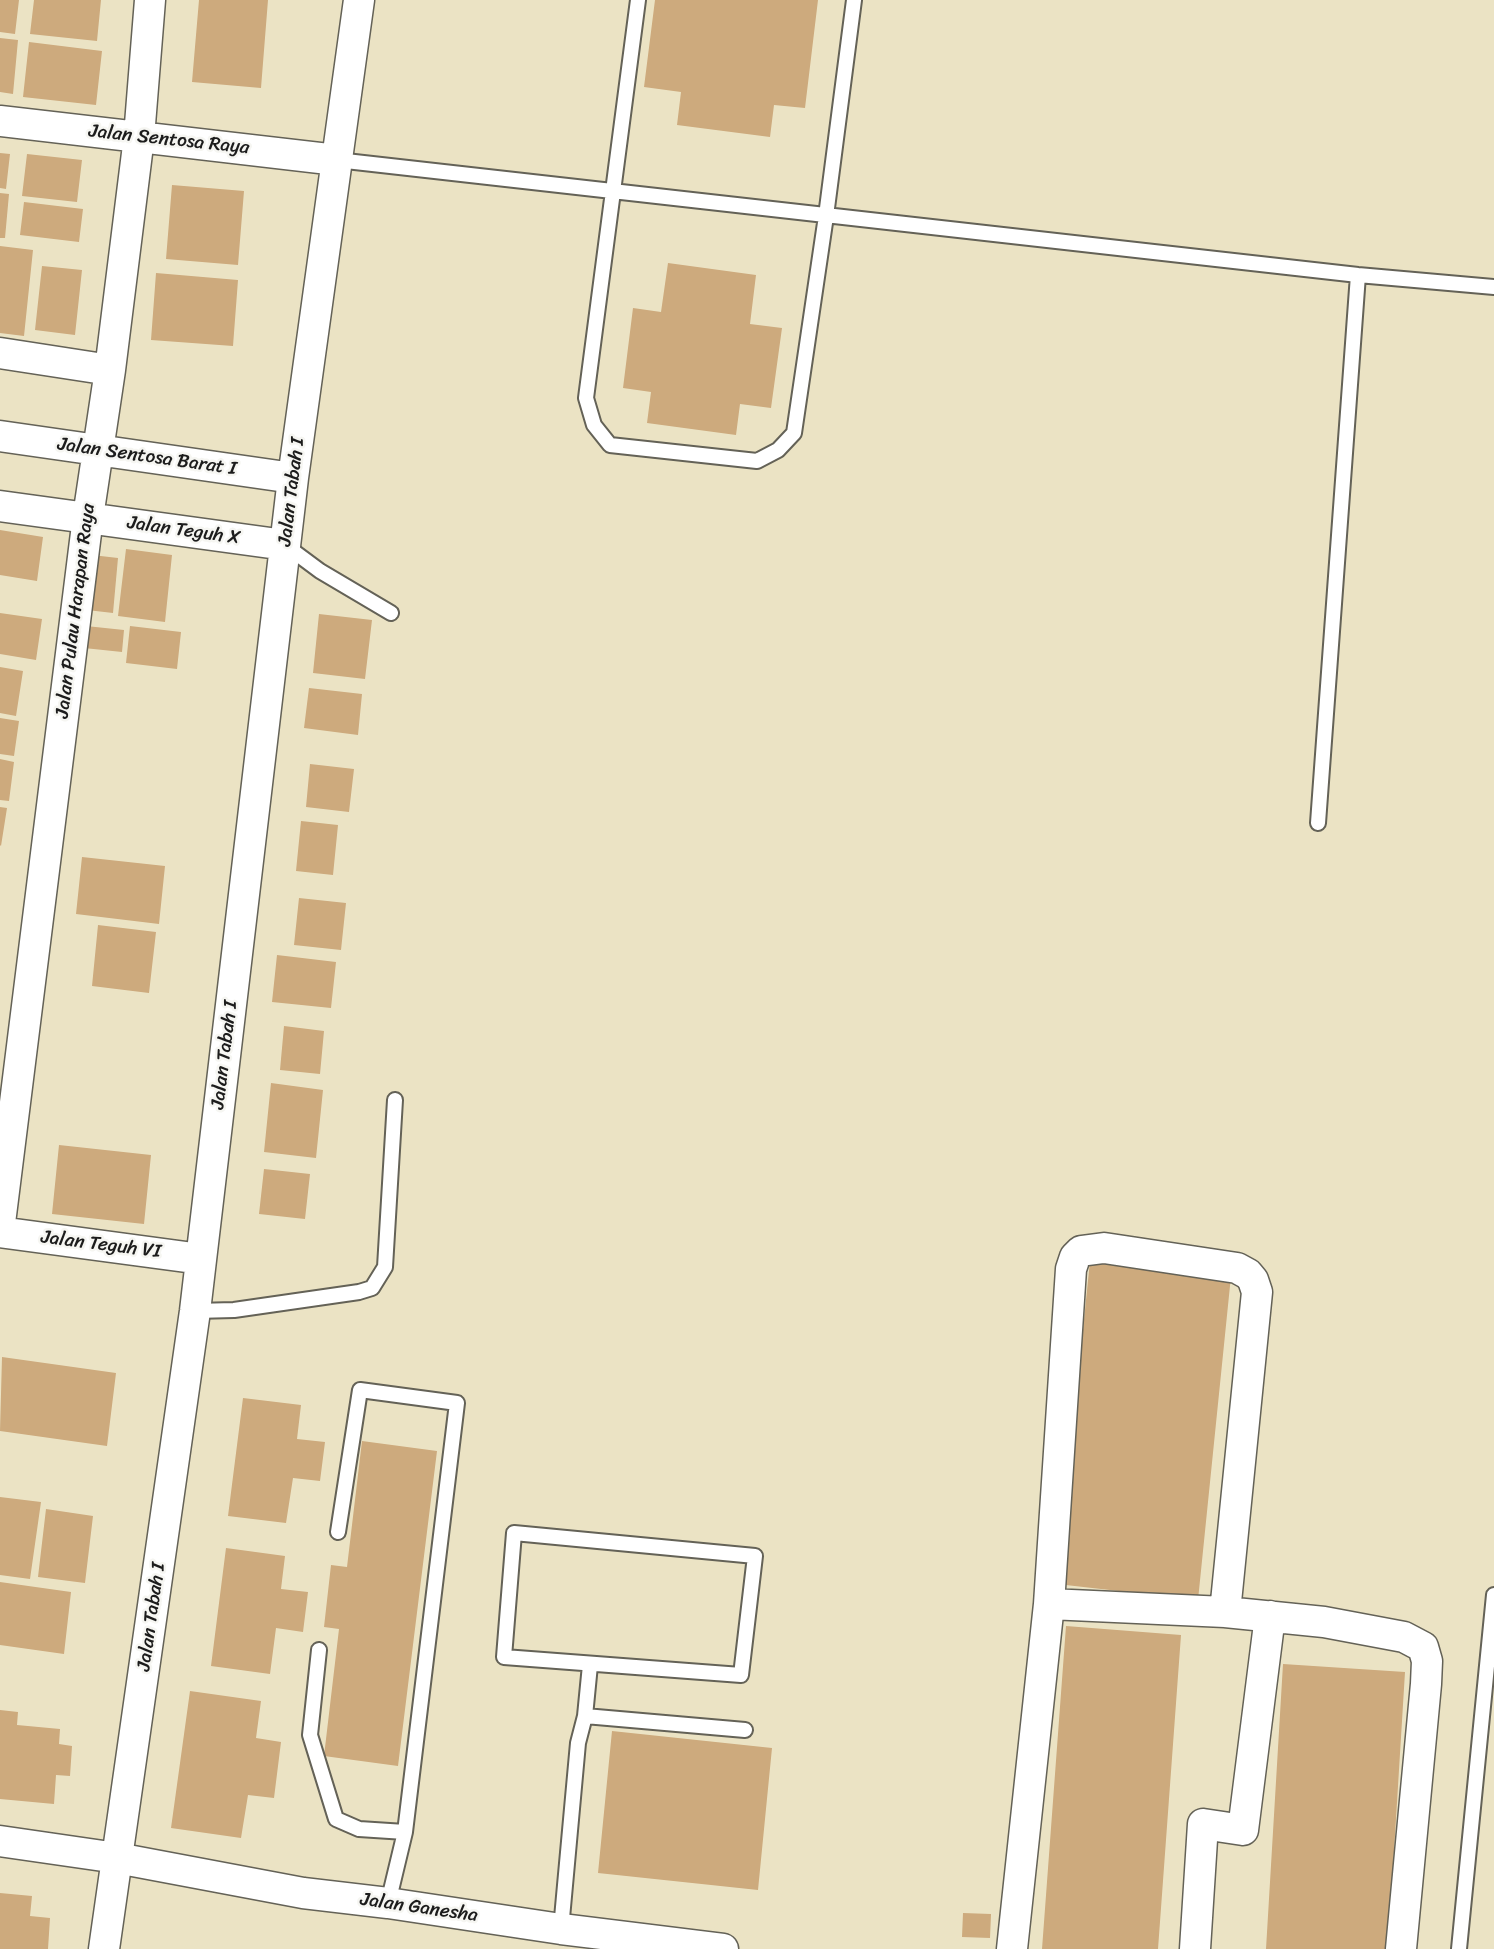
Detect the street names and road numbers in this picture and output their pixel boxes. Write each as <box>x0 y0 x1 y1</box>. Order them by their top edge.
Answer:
street label: Jalan Sentosa Raya <box>88 120 250 160</box>
street label: Jalan Sentosa Barat I <box>56 433 238 481</box>
street label: Jalan Tabah I <box>274 436 310 548</box>
street label: Jalan Pulau Harapan Raya <box>52 502 100 720</box>
street label: Jalan Teguh X <box>126 512 242 550</box>
street label: Jalan Tabah I <box>207 999 243 1111</box>
street label: Jalan Teguh VI <box>40 1226 162 1264</box>
street label: Jalan Tabah I <box>133 1561 171 1673</box>
street label: Jalan Ganesha <box>359 1888 479 1928</box>

